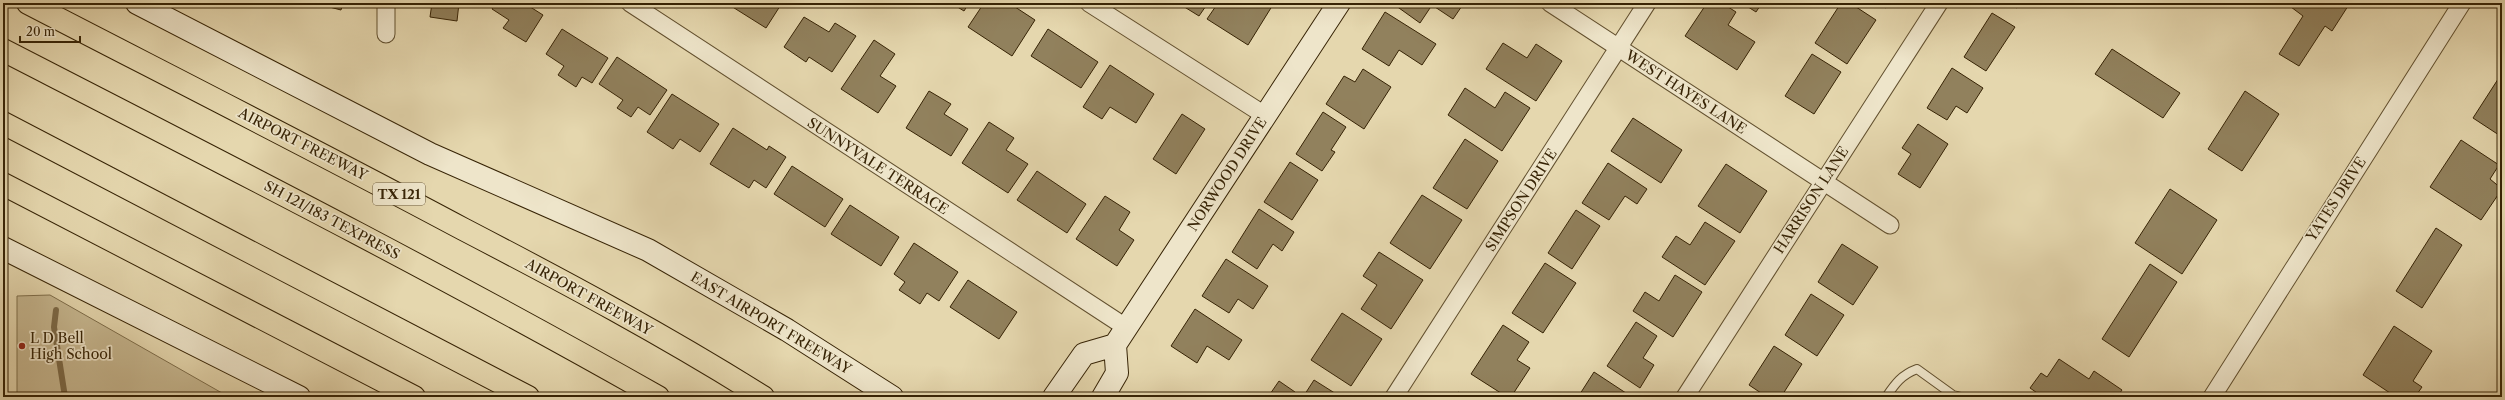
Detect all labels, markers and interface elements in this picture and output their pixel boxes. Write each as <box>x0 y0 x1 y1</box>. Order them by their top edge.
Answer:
scale bar <box>20 18 80 44</box>
text: 20 m <box>26 24 55 39</box>
street label: WEST HAYES LANE <box>1621 46 1750 138</box>
street label: AIRPORT FREEWAY <box>235 103 372 185</box>
street label: SUNNYVALE TERRACE <box>804 114 952 218</box>
street label: NORWOOD DRIVE <box>1183 114 1271 234</box>
street label: HARRISON LANE <box>1770 143 1852 257</box>
street label: SIMPSON DRIVE <box>1481 145 1561 255</box>
street label: YATES DRIVE <box>2302 153 2370 245</box>
street label: SH 121/183 TEXPRESS <box>261 177 403 263</box>
road number: TX 121 <box>373 183 425 205</box>
street label: AIRPORT FREEWAY <box>521 254 657 340</box>
street label: EAST AIRPORT FREEWAY <box>687 268 856 379</box>
place label: L D Bell High School <box>30 329 112 363</box>
marker: L D Bell High School <box>17 341 27 351</box>

